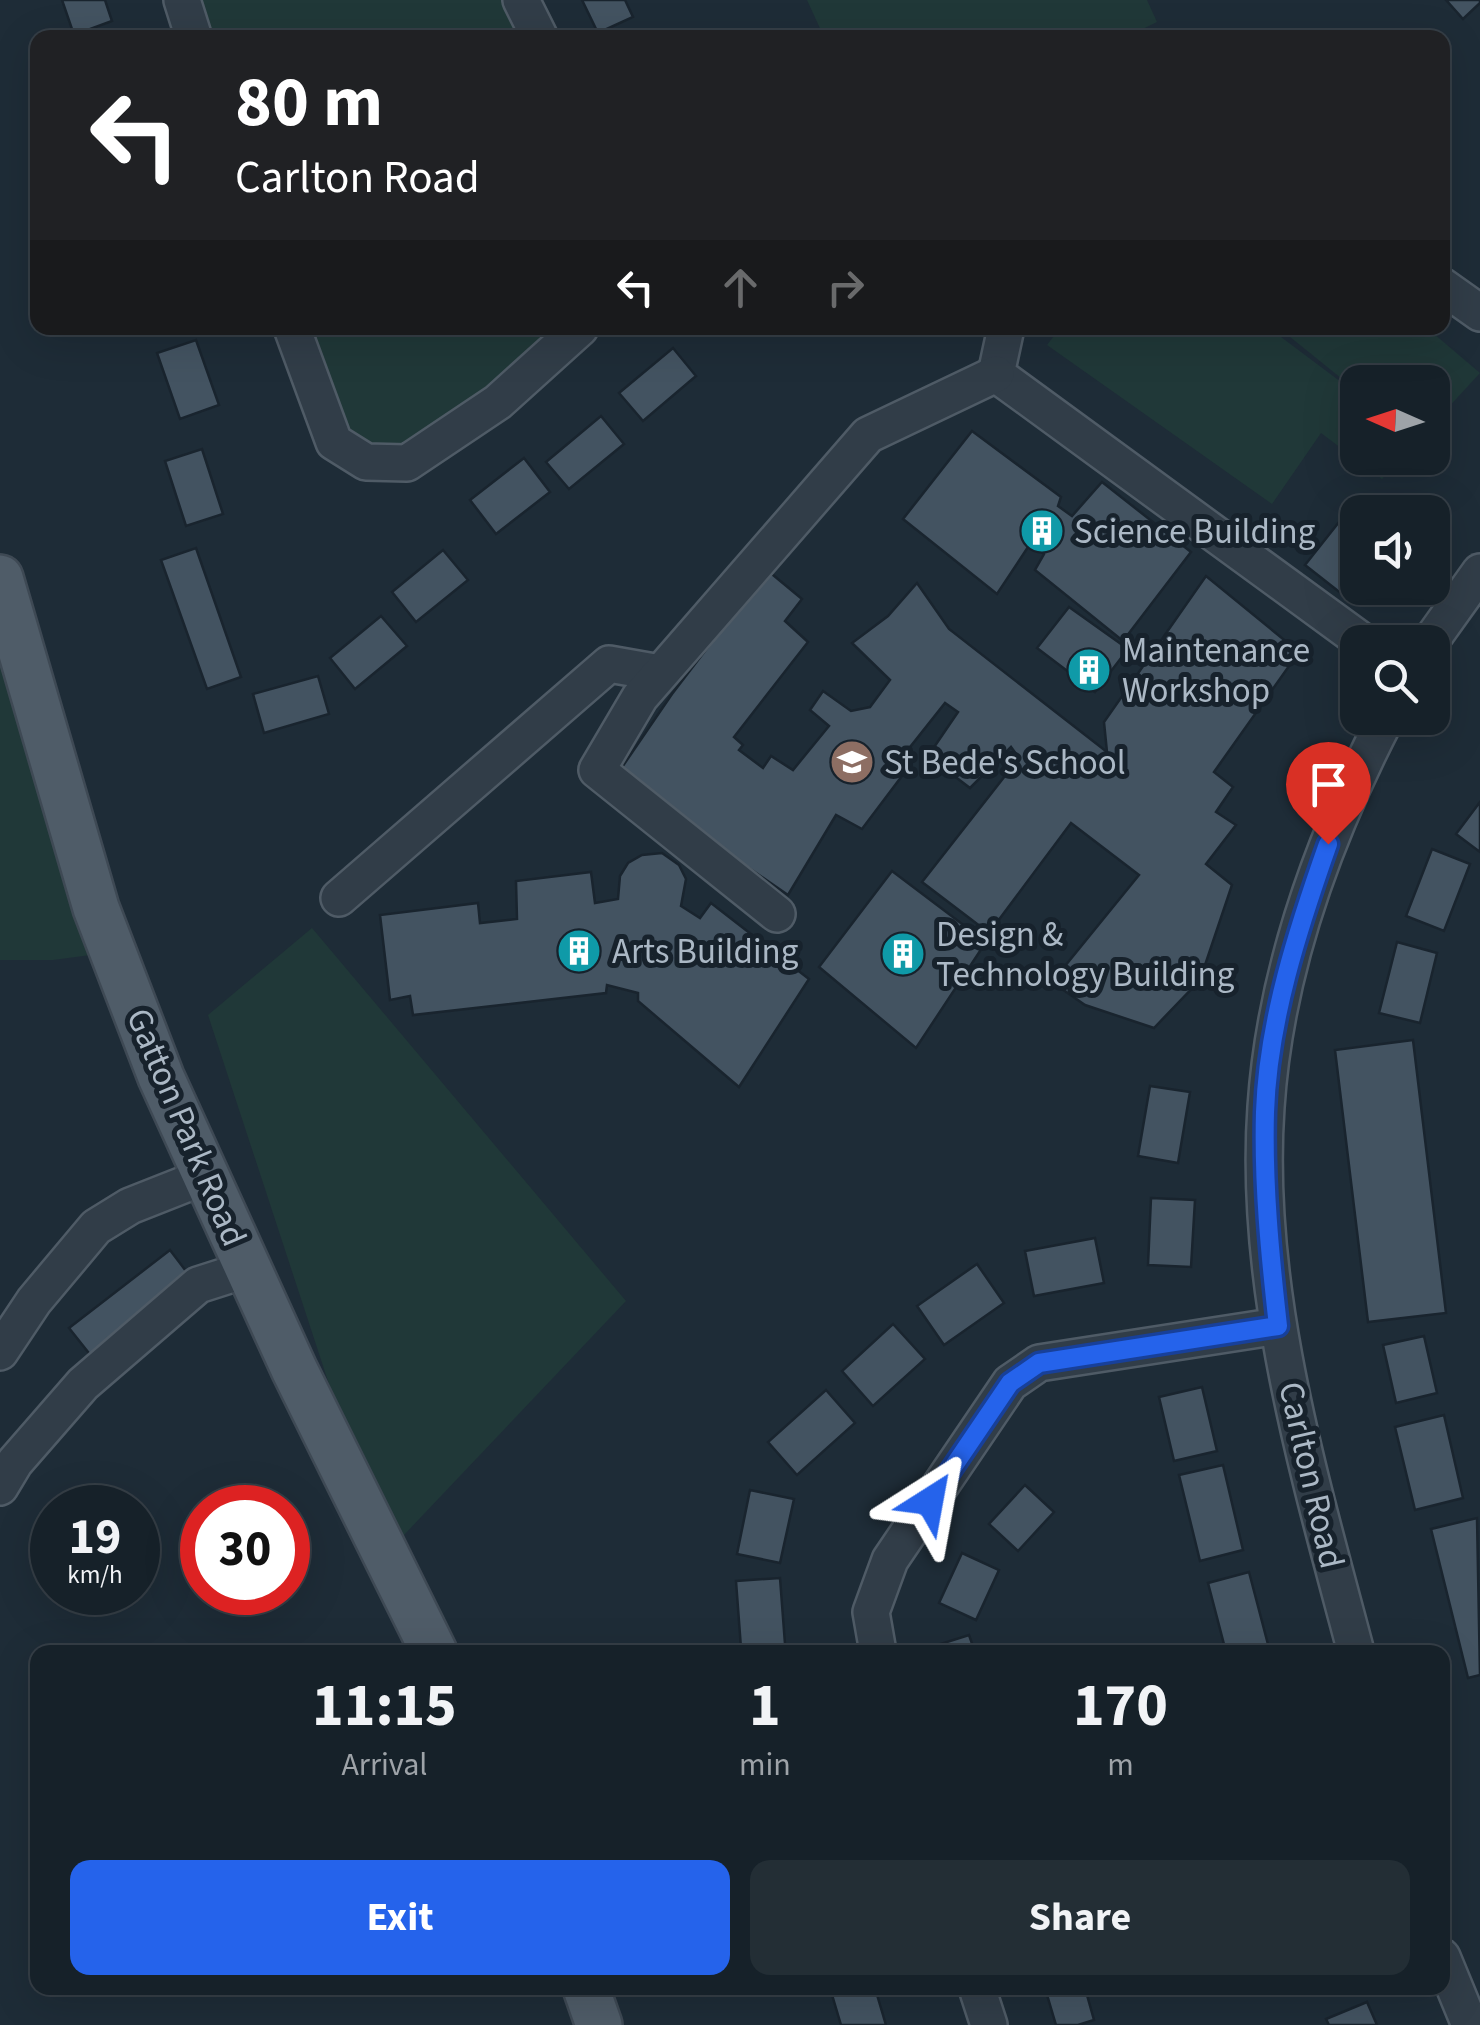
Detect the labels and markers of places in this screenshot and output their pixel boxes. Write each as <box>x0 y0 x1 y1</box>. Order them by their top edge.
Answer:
place label: Science Building <box>1074 507 1316 557</box>
building icon: Science Building <box>1019 508 1065 554</box>
place label: Maintenance Workshop <box>1122 626 1310 716</box>
building icon: Maintenance Workshop <box>1066 647 1112 693</box>
place label: St Bede's School <box>884 738 1126 788</box>
school or university icon: St Bede's School <box>829 739 875 785</box>
pin <box>1286 742 1371 845</box>
place label: Design & Technology Building <box>936 910 1235 1000</box>
place label: Arts Building <box>612 927 799 977</box>
building icon: Arts Building <box>556 928 602 974</box>
building icon: Design & Technology Building <box>880 931 926 977</box>

